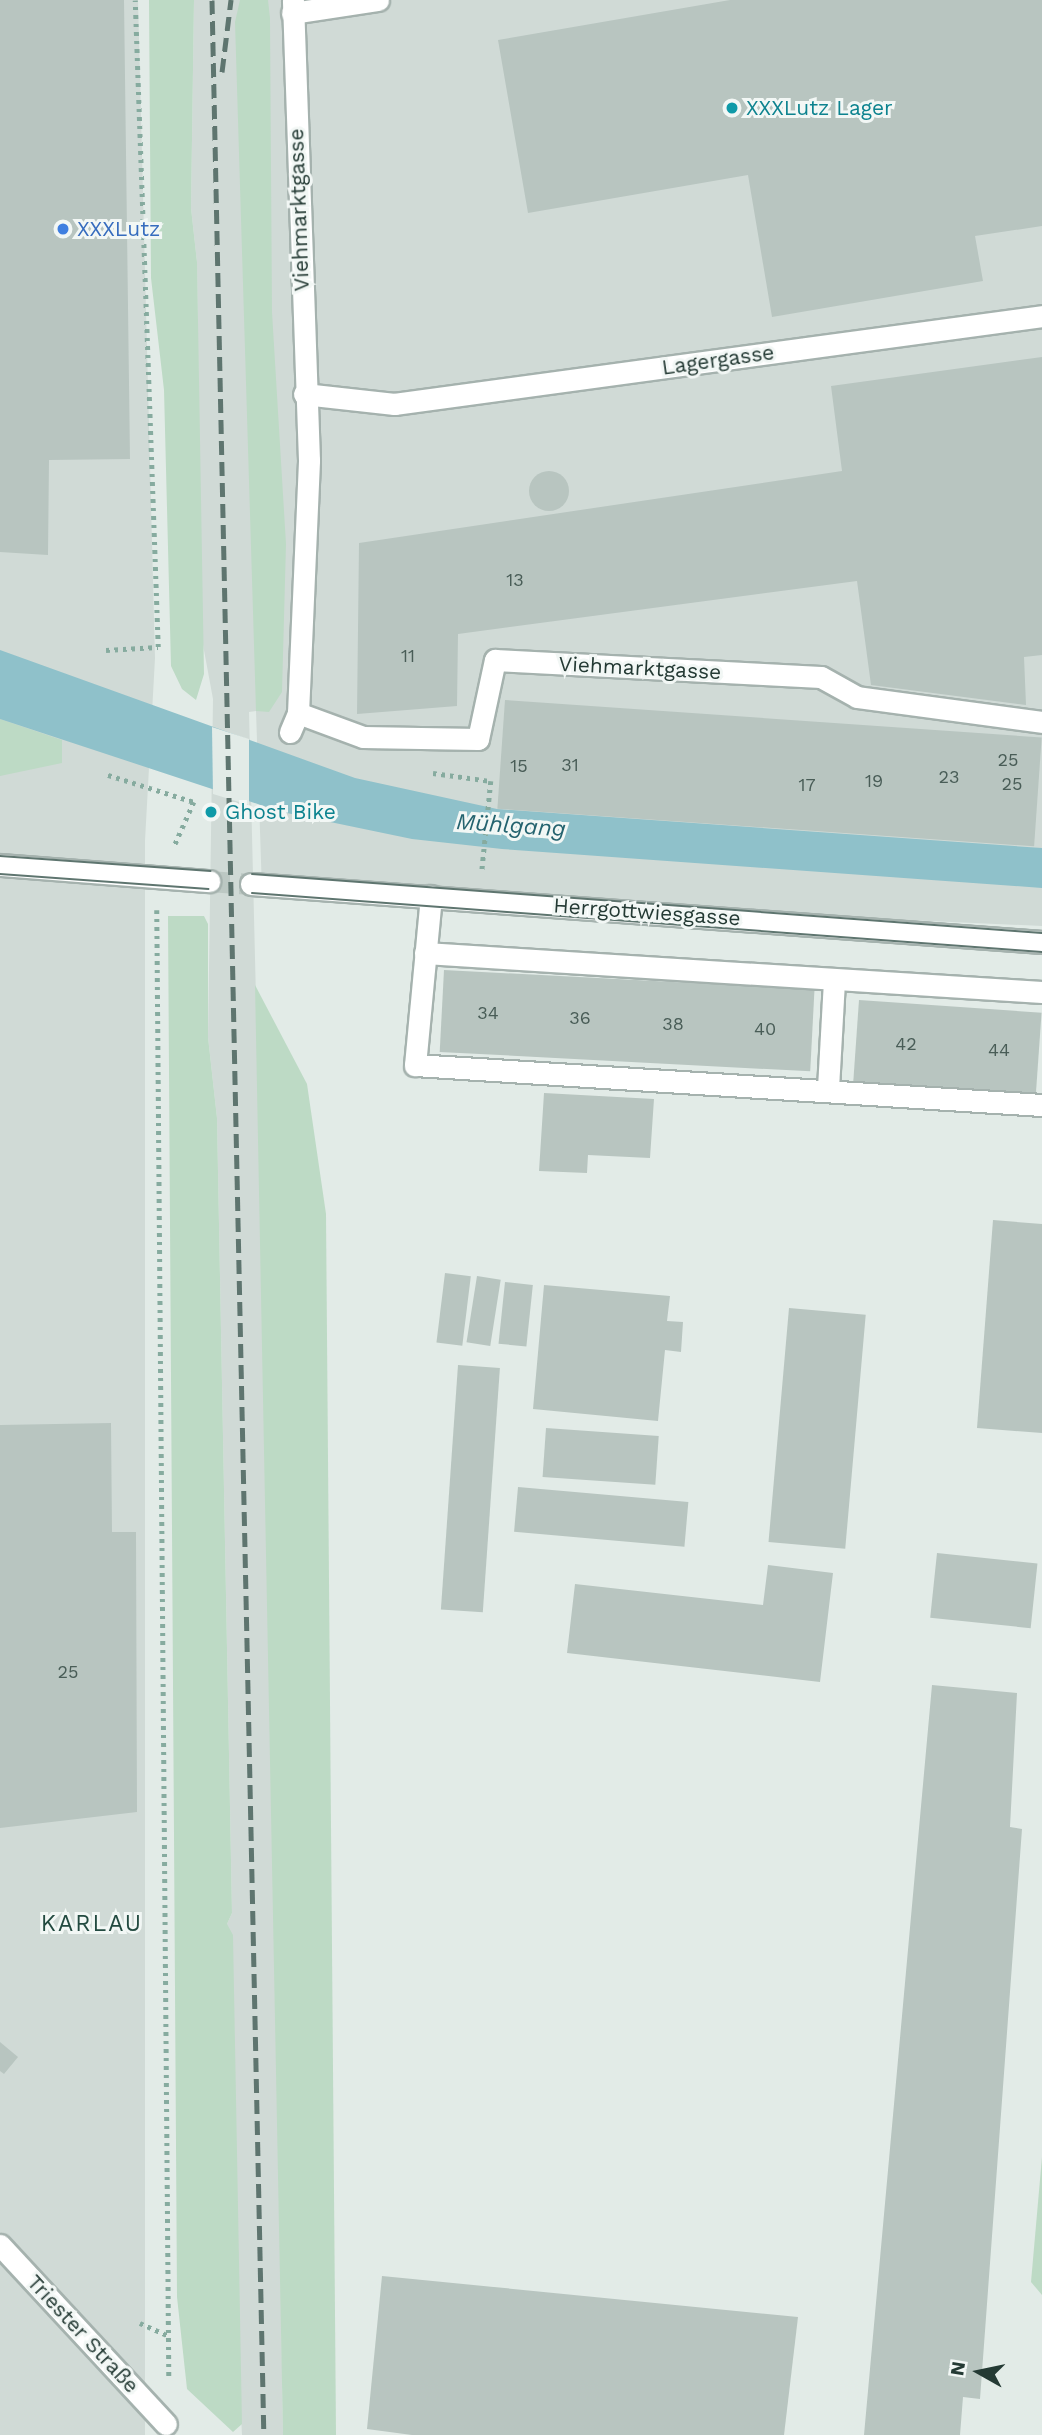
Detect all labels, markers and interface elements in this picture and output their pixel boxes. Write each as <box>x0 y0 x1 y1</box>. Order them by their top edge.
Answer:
place label: XXXLutz Lager <box>746 95 893 121</box>
marker: XXXLutz Lager <box>724 100 740 116</box>
street label: Viehmarktgasse <box>284 128 314 292</box>
place label: XXXLutz <box>77 216 160 242</box>
marker: XXXLutz <box>55 221 71 237</box>
street label: Lagergasse <box>660 340 776 380</box>
house number: 13 <box>506 569 524 591</box>
house number: 11 <box>401 645 415 667</box>
street label: Viehmarktgasse <box>558 651 722 685</box>
house number: 25 <box>998 749 1018 771</box>
house number: 31 <box>561 754 579 776</box>
house number: 15 <box>510 755 528 777</box>
house number: 23 <box>939 766 959 788</box>
house number: 19 <box>865 770 883 792</box>
house number: 25 <box>1002 773 1022 795</box>
house number: 17 <box>798 774 816 796</box>
place label: Ghost Bike <box>225 799 336 825</box>
marker: Ghost Bike <box>203 804 219 820</box>
water label: Mühlgang <box>455 808 567 844</box>
street label: Herrgottwiesgasse <box>553 893 741 931</box>
house number: 34 <box>477 1002 499 1024</box>
house number: 36 <box>569 1007 591 1029</box>
house number: 38 <box>662 1013 684 1035</box>
house number: 40 <box>754 1018 776 1040</box>
house number: 42 <box>895 1033 917 1055</box>
house number: 44 <box>988 1039 1010 1061</box>
house number: 25 <box>58 1661 78 1683</box>
district label: KARLAU <box>42 1910 142 1938</box>
street label: Triester Straße <box>22 2270 144 2398</box>
north arrow <box>944 2337 1014 2407</box>
text: N <box>945 2360 970 2377</box>

